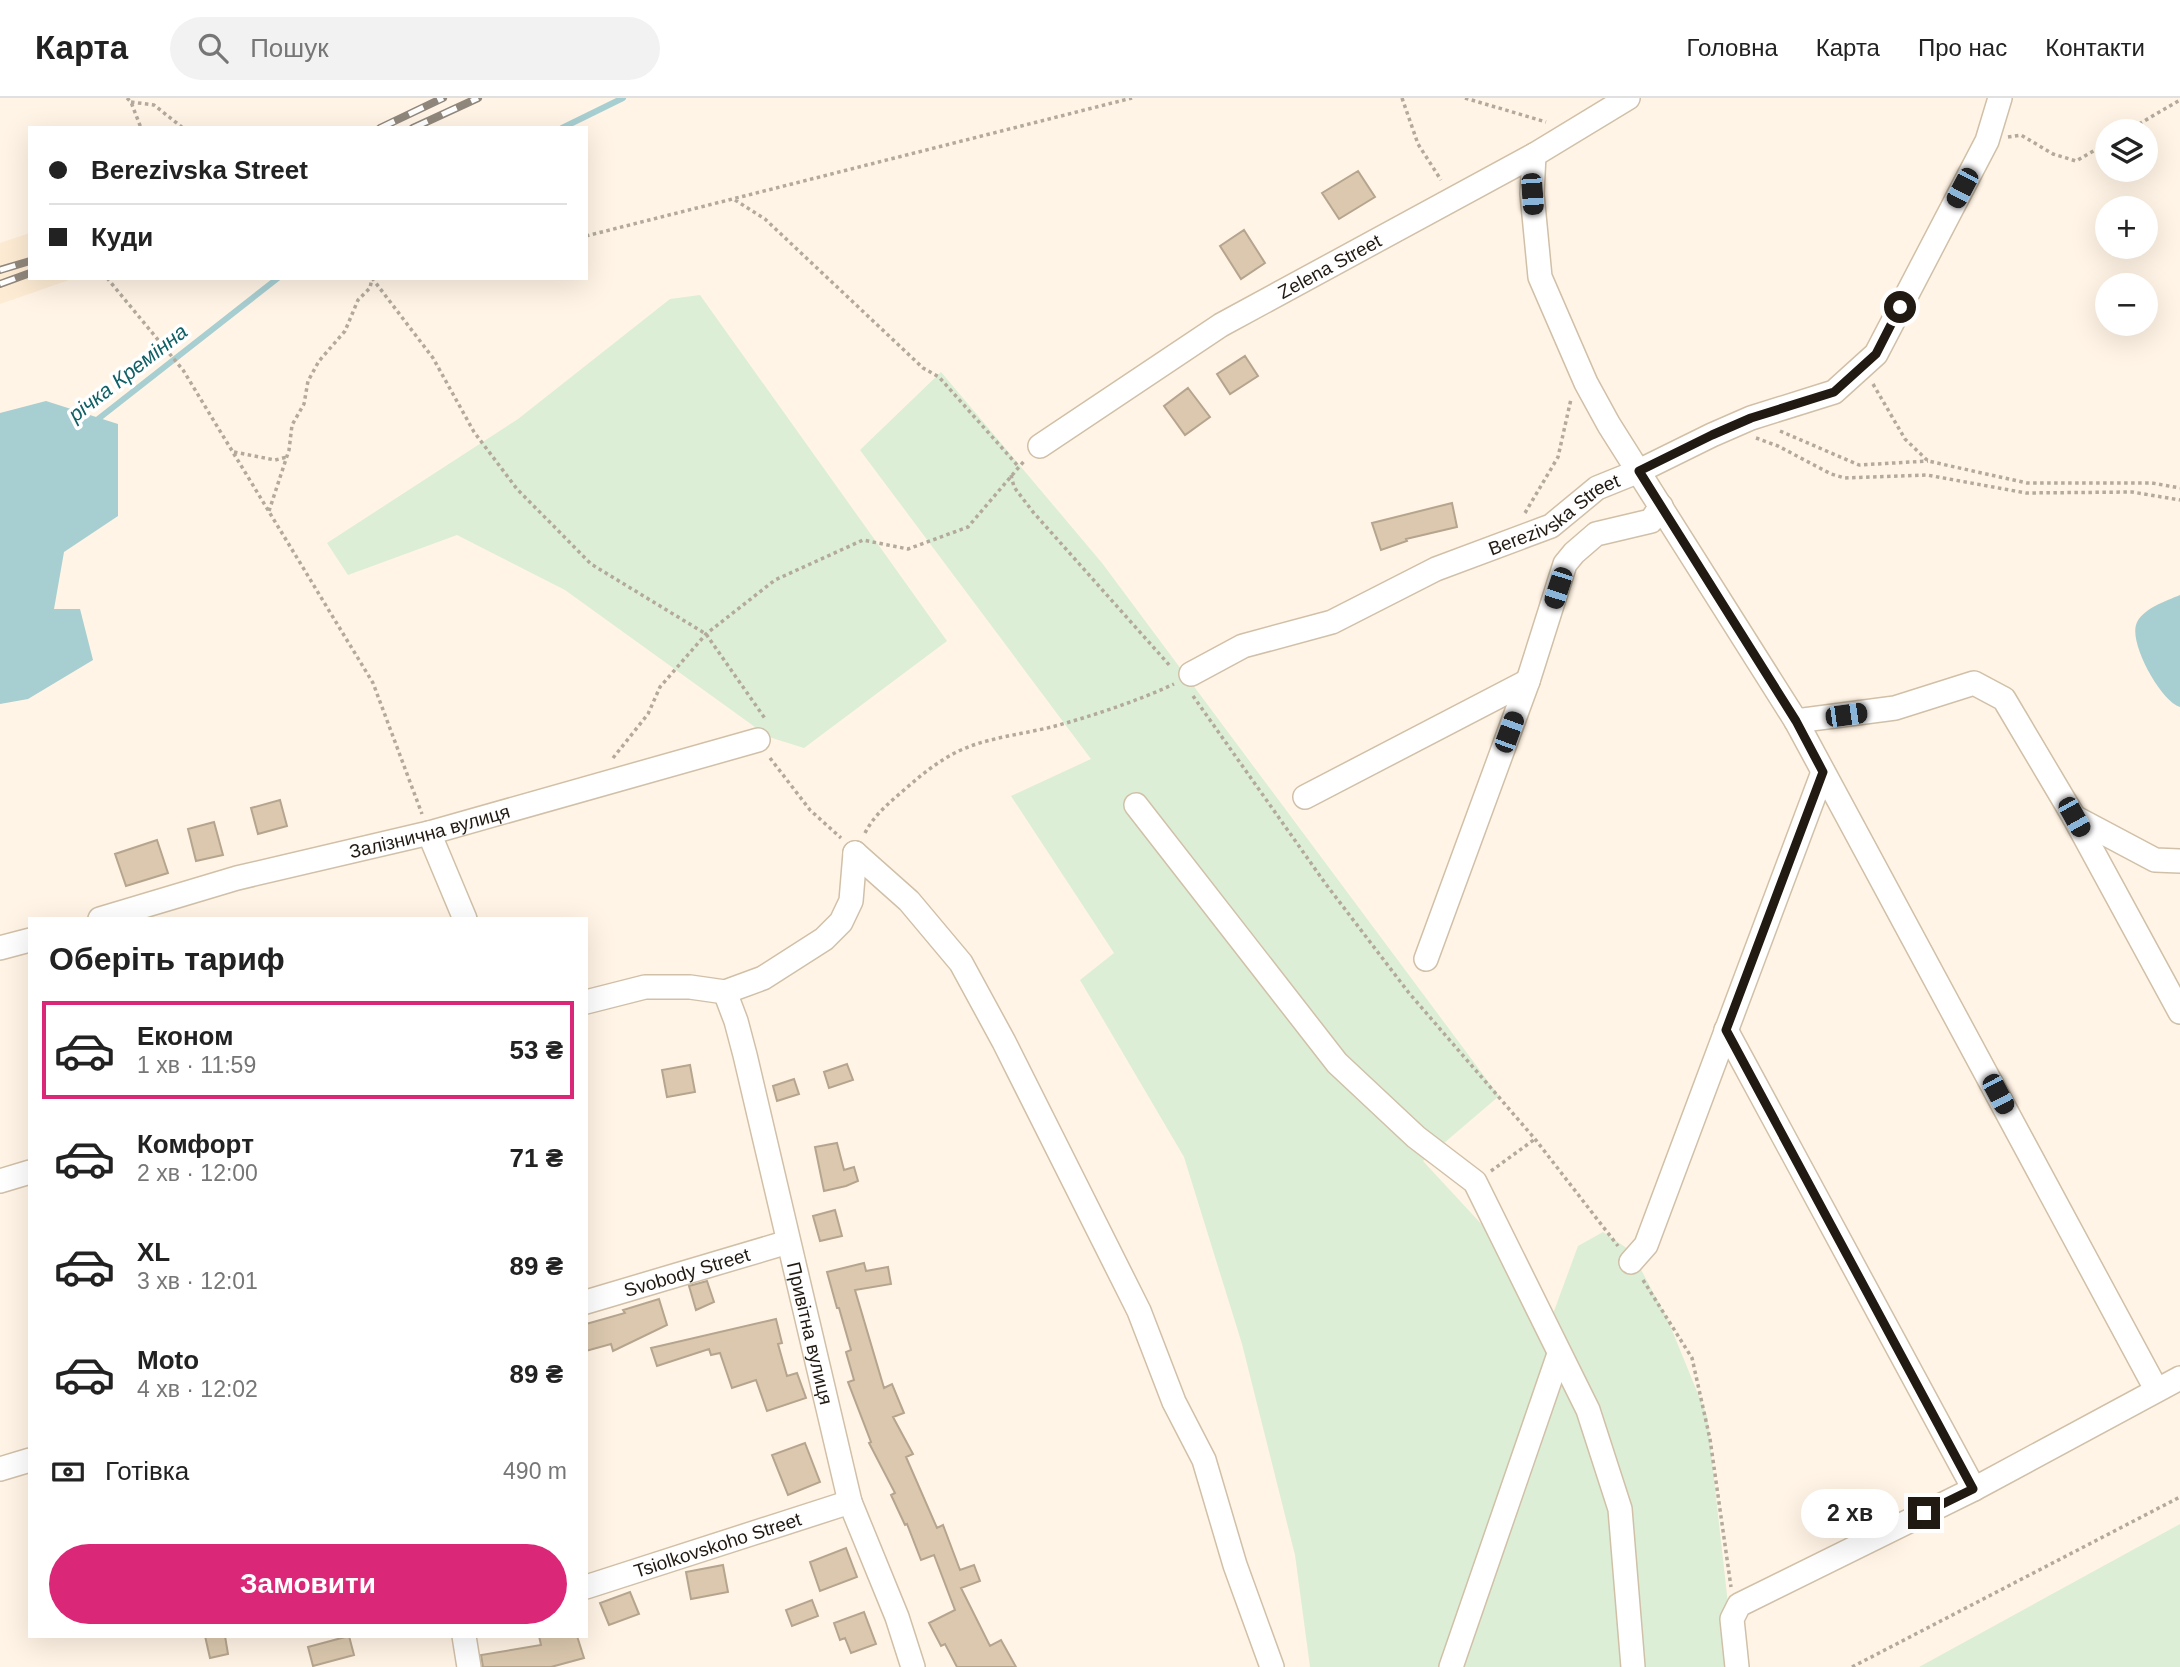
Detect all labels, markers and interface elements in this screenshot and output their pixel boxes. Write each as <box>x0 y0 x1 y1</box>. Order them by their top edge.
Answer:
search box <box>170 17 660 80</box>
text: Карта <box>35 29 128 66</box>
icon: search <box>194 29 232 67</box>
text: Пошук <box>250 33 329 63</box>
text: Головна <box>1687 34 1778 61</box>
text: Карта <box>1816 34 1880 61</box>
text: Про нас <box>1918 34 2007 61</box>
text: Контакти <box>2045 34 2145 61</box>
map controls <box>2095 119 2158 336</box>
button: layers <box>2095 119 2158 182</box>
text: Berezivska Street <box>91 155 308 185</box>
car <box>1943 165 1982 211</box>
car <box>1521 172 1544 216</box>
button: + <box>2095 196 2158 259</box>
text: Куди <box>91 222 153 252</box>
street label: Zelena Street <box>1274 230 1385 303</box>
button: − <box>2095 273 2158 336</box>
route start <box>1884 291 1916 323</box>
water label: річка Кремінна <box>63 319 192 427</box>
street label: Berezivska Street <box>1485 470 1623 560</box>
car <box>1542 565 1575 611</box>
car <box>1824 702 1869 728</box>
car <box>1492 709 1527 755</box>
car <box>2055 794 2094 840</box>
street label: Залізнична вулиця <box>347 801 512 862</box>
text: Оберіть тариф <box>49 941 285 977</box>
icon: car <box>53 1019 116 1082</box>
text: Економ <box>137 1021 233 1051</box>
text: 53 ₴ <box>510 1035 563 1065</box>
text: 1 хв · 11:59 <box>137 1052 256 1078</box>
car <box>1979 1071 2018 1117</box>
icon: car <box>53 1127 116 1190</box>
text: Комфорт <box>137 1129 254 1159</box>
text: 71 ₴ <box>510 1143 563 1173</box>
text: 2 хв · 12:00 <box>137 1160 258 1186</box>
icon: car <box>53 1235 116 1298</box>
text: XL <box>137 1237 170 1267</box>
street label: Svobody Street <box>621 1244 753 1301</box>
text: 89 ₴ <box>510 1251 563 1281</box>
street label: Привітна вулиця <box>783 1260 837 1407</box>
text: 3 хв · 12:01 <box>137 1268 258 1294</box>
icon: car <box>53 1343 116 1406</box>
text: Moto <box>137 1345 199 1375</box>
text: 89 ₴ <box>510 1359 563 1389</box>
text: 4 хв · 12:02 <box>137 1376 258 1402</box>
icon: cash <box>49 1453 87 1491</box>
text: Готівка <box>105 1456 189 1486</box>
text: 490 m <box>503 1458 567 1484</box>
callout: 2 хв <box>1801 1488 1899 1538</box>
route end <box>1908 1497 1940 1529</box>
text: 2 хв <box>1827 1500 1873 1526</box>
street label: Tsiolkovskoho Street <box>631 1508 804 1582</box>
button: Замовити <box>49 1544 567 1624</box>

